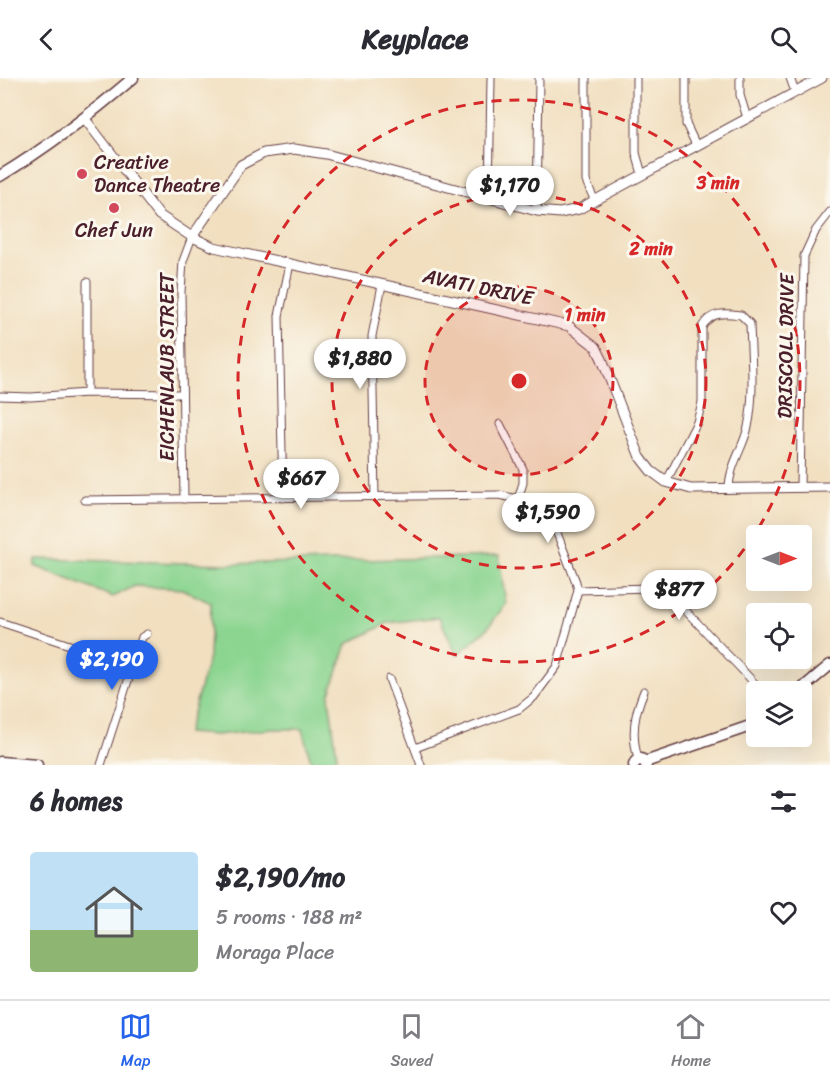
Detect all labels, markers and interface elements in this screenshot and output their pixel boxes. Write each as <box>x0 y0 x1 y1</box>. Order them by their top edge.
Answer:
text: Keyplace <box>362 15 468 63</box>
icon: back <box>30 23 63 56</box>
icon: search <box>767 23 800 56</box>
place label: Creative Dance Theatre <box>94 145 220 203</box>
pin: $1,170 <box>461 166 559 217</box>
marker: Creative Dance Theatre <box>75 167 89 181</box>
text: 3 min <box>695 167 740 199</box>
text: $1,170 <box>480 168 540 203</box>
marker: Chef Jun <box>107 201 121 215</box>
place label: Chef Jun <box>75 213 153 248</box>
text: 2 min <box>628 233 673 265</box>
street label: AVATI DRIVE <box>419 258 538 316</box>
street label: DRISCOLL DRIVE <box>767 271 805 419</box>
street label: EICHENLAUB STREET <box>150 272 185 461</box>
text: 1 min <box>565 299 606 331</box>
pin: $1,880 <box>311 339 409 390</box>
text: $1,880 <box>328 341 392 376</box>
centre of rings <box>509 371 529 391</box>
pin: $667 <box>265 459 337 510</box>
text: $667 <box>277 461 325 496</box>
pin: $1,590 <box>499 493 597 544</box>
text: $1,590 <box>516 495 580 530</box>
north arrow <box>746 525 812 591</box>
map controls <box>746 525 812 747</box>
pin: $877 <box>643 570 715 621</box>
text: $877 <box>655 572 703 607</box>
button: locate <box>746 603 812 669</box>
pin: $2,190 <box>63 640 161 691</box>
text: $2,190 <box>80 642 144 677</box>
button: layers <box>746 681 812 747</box>
text: 6 homes <box>30 778 122 824</box>
icon: filters <box>767 785 800 818</box>
text: $2,190/mo <box>216 854 345 900</box>
icon: home <box>78 876 150 948</box>
icon: heart <box>767 896 800 929</box>
text: 5 rooms · 188 m² <box>216 900 362 935</box>
text: Moraga Place <box>216 935 334 970</box>
tab: Map <box>119 1010 152 1075</box>
tab: Saved <box>390 1010 433 1075</box>
tab: Home <box>671 1010 711 1075</box>

